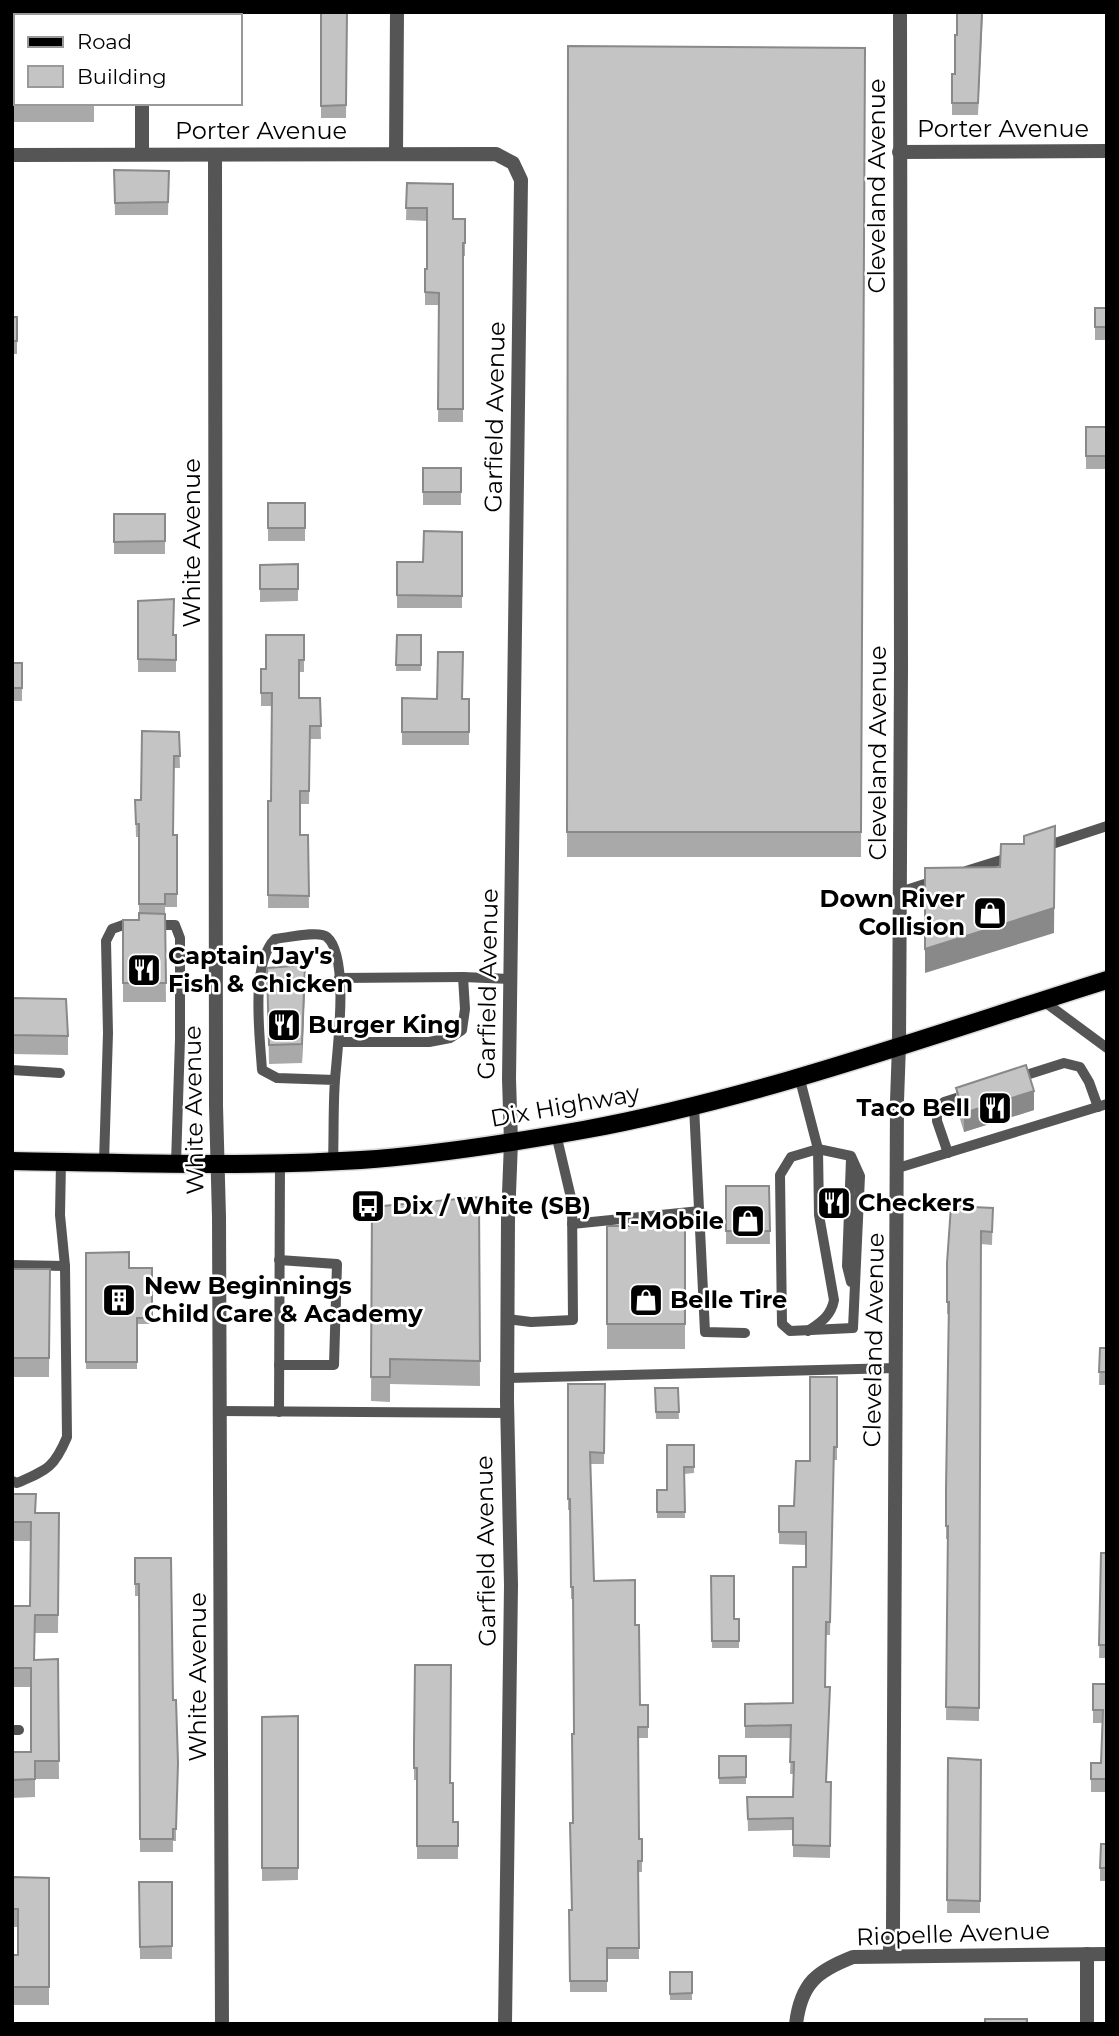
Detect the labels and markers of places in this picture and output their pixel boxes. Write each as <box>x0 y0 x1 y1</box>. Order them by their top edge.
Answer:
place label: Down River Collision <box>820 884 965 941</box>
shop icon: Down River Collision <box>971 894 1009 932</box>
place label: Captain Jay's Fish & Chicken <box>168 941 353 998</box>
restaurant icon: Captain Jay's Fish & Chicken <box>125 951 163 989</box>
restaurant icon: Burger King <box>265 1006 303 1044</box>
place label: Burger King <box>308 1010 461 1039</box>
restaurant icon: Taco Bell <box>976 1089 1014 1127</box>
place label: Taco Bell <box>856 1093 970 1122</box>
restaurant icon: Checkers <box>815 1184 853 1222</box>
bus stop icon: Dix / White (SB) <box>349 1187 387 1225</box>
place label: Checkers <box>858 1188 975 1217</box>
place label: Dix / White (SB) <box>392 1191 591 1220</box>
shop icon: T-Mobile <box>729 1202 767 1240</box>
place label: T-Mobile <box>616 1206 724 1235</box>
place label: New Beginnings Child Care & Academy <box>144 1271 423 1328</box>
building icon: New Beginnings Child Care & Academy <box>100 1281 138 1319</box>
shop icon: Belle Tire <box>627 1281 665 1319</box>
place label: Belle Tire <box>670 1285 787 1314</box>

